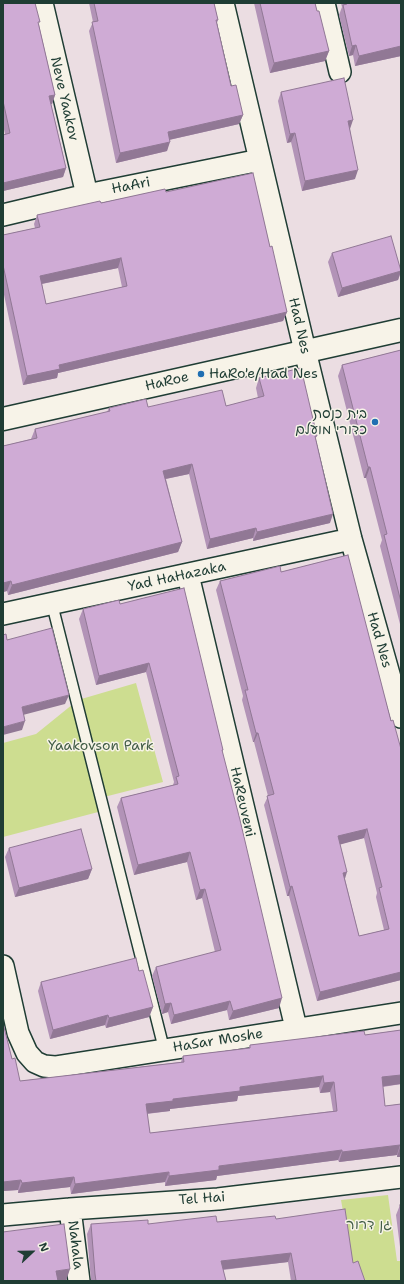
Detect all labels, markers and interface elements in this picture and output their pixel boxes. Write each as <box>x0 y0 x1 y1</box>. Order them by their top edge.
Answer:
street label: Neve Yaakov <box>46 55 82 143</box>
street label: HaAri <box>110 174 152 198</box>
street label: Had Nes <box>284 296 314 356</box>
place label: HaRo'e/Had Nes <box>209 366 318 382</box>
street label: HaRoe <box>143 369 191 395</box>
marker: HaRo'e/Had Nes <box>196 369 206 379</box>
place label: בית כנסת כדורי מועלם <box>295 406 367 438</box>
marker: בית כנסת כדורי מועלם <box>370 417 380 427</box>
street label: Yad HaHazaka <box>127 558 227 596</box>
street label: Had Nes <box>363 610 395 670</box>
park label: Yaakovson Park <box>48 738 154 754</box>
street label: HaReuveni <box>226 765 258 839</box>
street label: HaSar Moshe <box>172 1026 264 1056</box>
street label: Tel Hai <box>178 1189 226 1209</box>
park label: גן דרור <box>346 1217 392 1233</box>
street label: Nahala <box>64 1220 86 1270</box>
north arrow <box>12 1232 52 1272</box>
text: N <box>35 1240 52 1254</box>

